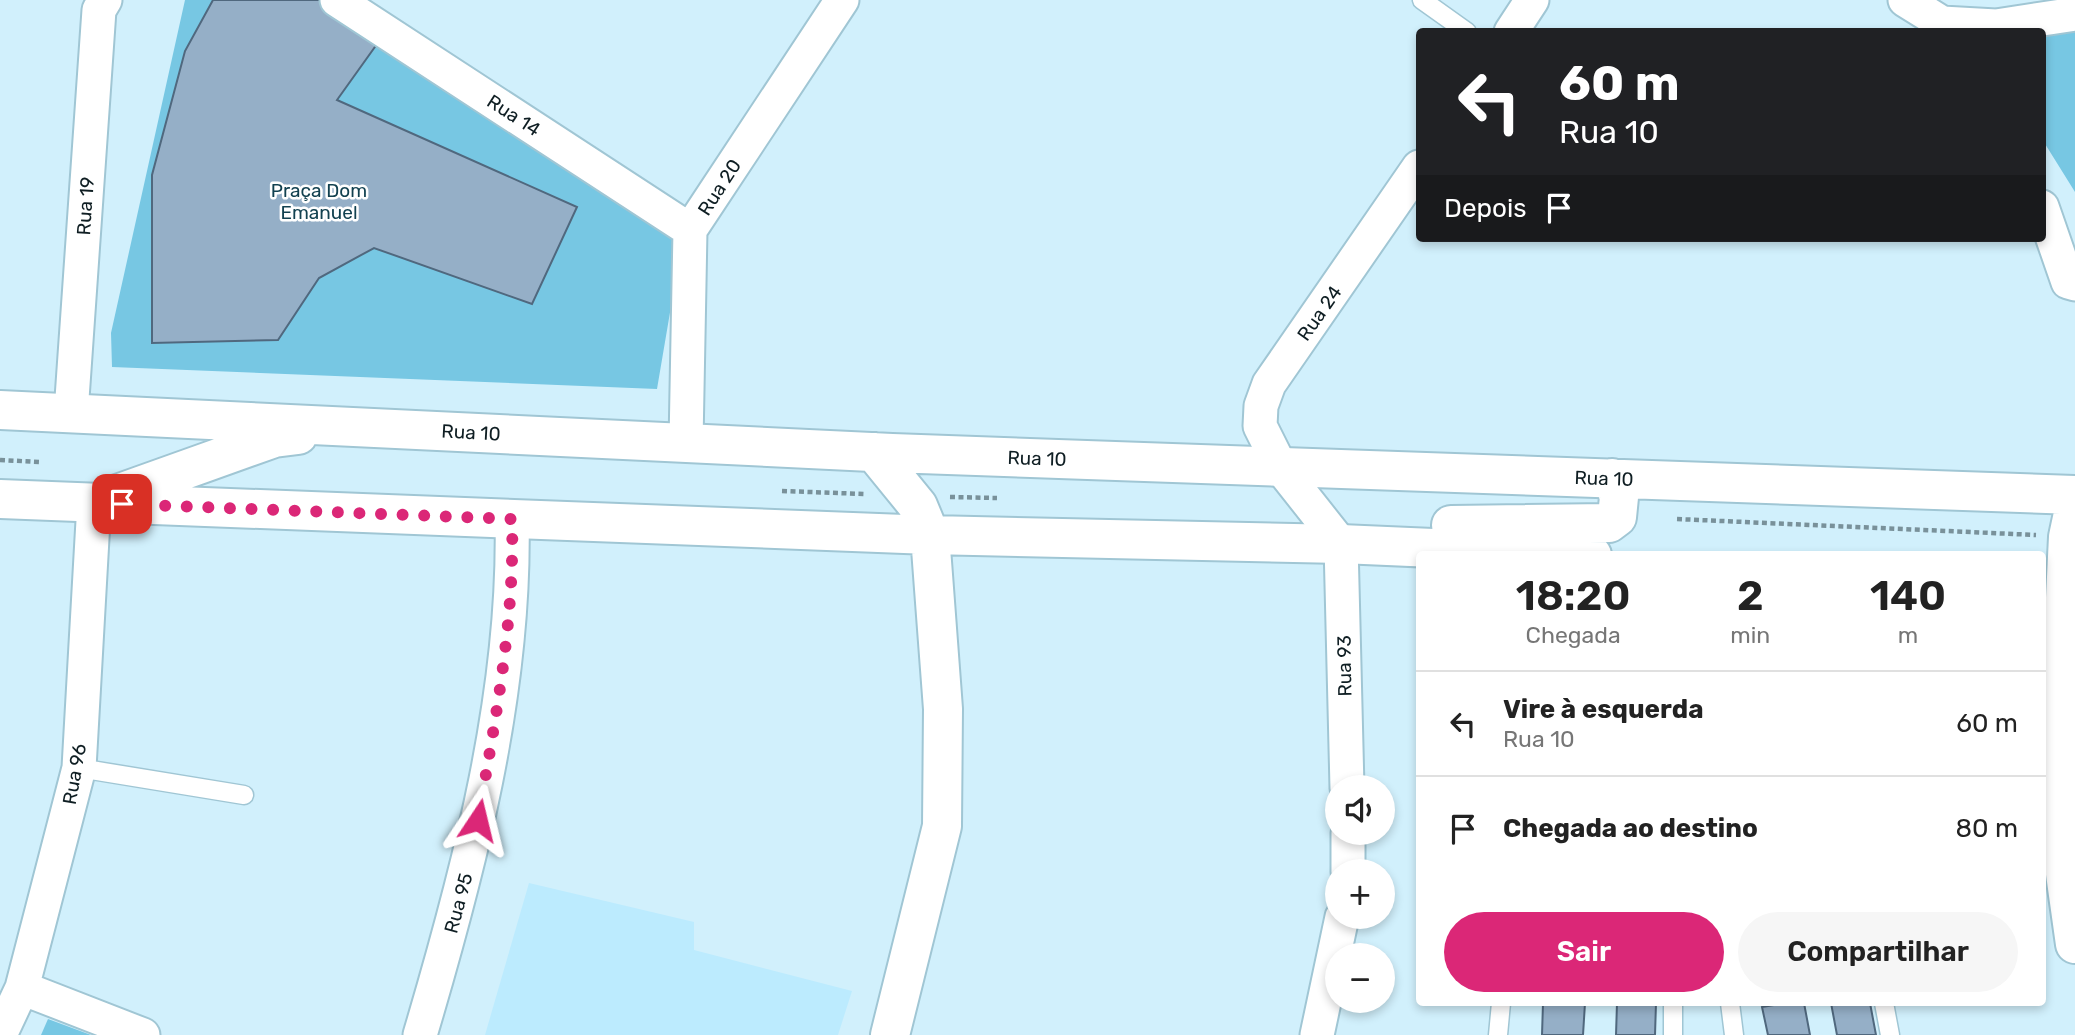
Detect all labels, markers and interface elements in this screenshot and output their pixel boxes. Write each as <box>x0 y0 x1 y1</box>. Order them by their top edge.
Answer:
text: 60 m <box>1559 54 1680 112</box>
icon: left <box>1444 56 1535 147</box>
street label: Rua 14 <box>483 90 545 141</box>
text: Rua 10 <box>1559 113 1659 151</box>
street label: Rua 20 <box>693 155 746 220</box>
street label: Rua 19 <box>72 176 99 236</box>
park label: Praça Dom Emanuel <box>271 179 367 224</box>
icon: arrive <box>1540 189 1578 227</box>
text: Depois <box>1444 193 1526 224</box>
street label: Rua 24 <box>1292 281 1347 345</box>
street label: Rua 10 <box>441 419 501 446</box>
street label: Rua 10 <box>1007 446 1067 471</box>
street label: Rua 10 <box>1574 466 1634 491</box>
pin <box>92 474 152 534</box>
icon: arrive <box>103 485 141 523</box>
text: 18:20 <box>1516 571 1630 621</box>
text: 2 <box>1737 571 1764 621</box>
text: 140 <box>1870 571 1946 621</box>
text: Chegada <box>1526 621 1621 649</box>
text: min <box>1730 621 1770 649</box>
text: m <box>1898 621 1918 649</box>
street label: Rua 93 <box>1332 635 1357 697</box>
text: Vire à esquerda <box>1503 694 1704 725</box>
icon: left <box>1444 705 1482 743</box>
text: 60 m <box>1956 708 2018 739</box>
text: Rua 10 <box>1503 725 1575 753</box>
street label: Rua 96 <box>58 742 91 806</box>
map controls <box>1325 775 1395 1013</box>
button: sound <box>1325 775 1395 845</box>
position arrow <box>441 783 515 857</box>
icon: arrive <box>1444 810 1482 848</box>
text: Chegada ao destino <box>1503 813 1758 844</box>
text: 80 m <box>1955 813 2018 844</box>
button: + <box>1325 859 1395 929</box>
street label: Rua 95 <box>439 870 478 936</box>
button: Sair <box>1444 912 1724 992</box>
button: Compartilhar <box>1738 912 2018 992</box>
button: − <box>1325 943 1395 1013</box>

